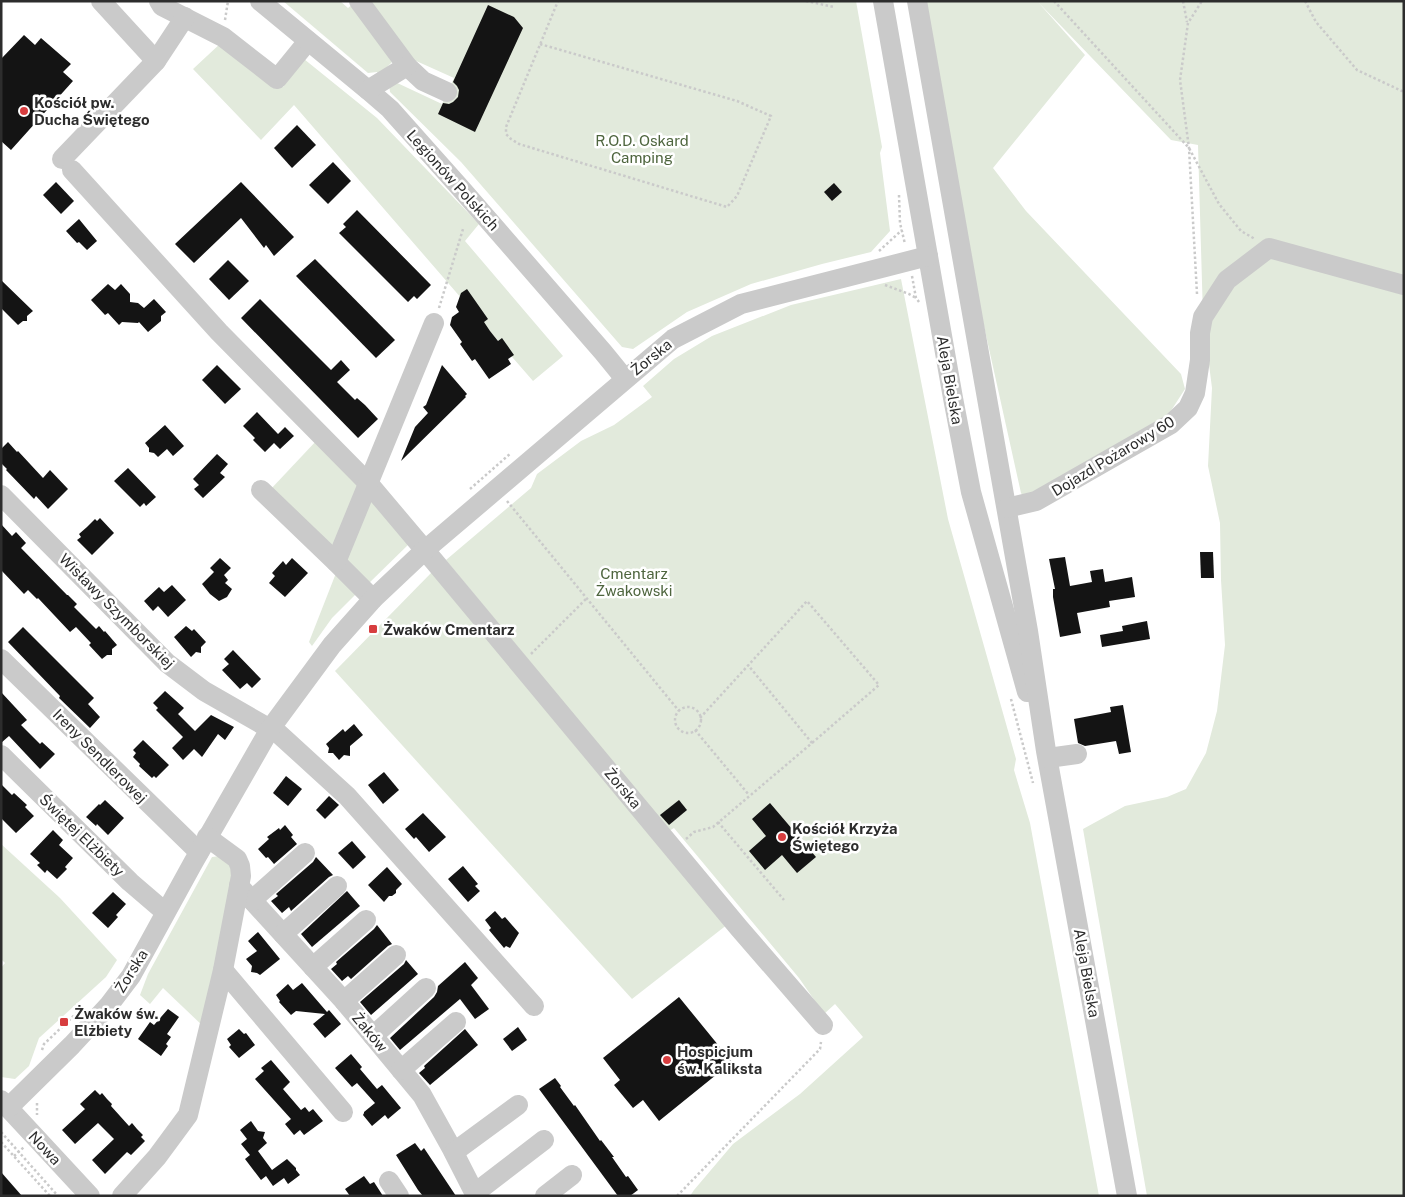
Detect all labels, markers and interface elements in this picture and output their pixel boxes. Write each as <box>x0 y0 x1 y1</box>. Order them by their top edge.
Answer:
place label: Kościół pw. Ducha Świętego <box>34 94 150 128</box>
marker: Kościół pw. Ducha Świętego <box>18 105 30 117</box>
street label: Legionów Polskich <box>403 126 503 234</box>
park label: R.O.D. Oskard Camping <box>595 132 689 166</box>
street label: Aleja Bielska <box>934 334 966 426</box>
street label: Żorska <box>626 335 675 379</box>
street label: Dojazd Pożarowy 60 <box>1049 413 1177 499</box>
street label: Wisławy Szymborskiej <box>56 550 178 672</box>
park label: Cmentarz Żwakowski <box>596 565 672 599</box>
place label: Żwaków Cmentarz <box>383 621 515 638</box>
marker: Żwaków Cmentarz <box>367 623 379 635</box>
street label: Ireny Sendlerowej <box>50 706 150 806</box>
street label: Żorska <box>601 764 646 812</box>
street label: Świętej Elżbiety <box>36 790 129 880</box>
place label: Kościół Krzyża Świętego <box>792 820 898 854</box>
marker: Kościół Krzyża Świętego <box>776 831 788 843</box>
street label: Aleja Bielska <box>1071 927 1103 1019</box>
street label: Żorska <box>110 946 151 996</box>
place label: Żwaków św. Elżbiety <box>74 1005 159 1039</box>
street label: Żaków <box>349 1008 392 1055</box>
marker: Żwaków św. Elżbiety <box>58 1016 70 1028</box>
place label: Hospicjum św. Kaliksta <box>677 1043 762 1077</box>
marker: Hospicjum św. Kaliksta <box>661 1054 673 1066</box>
street label: Nowa <box>25 1128 65 1168</box>

